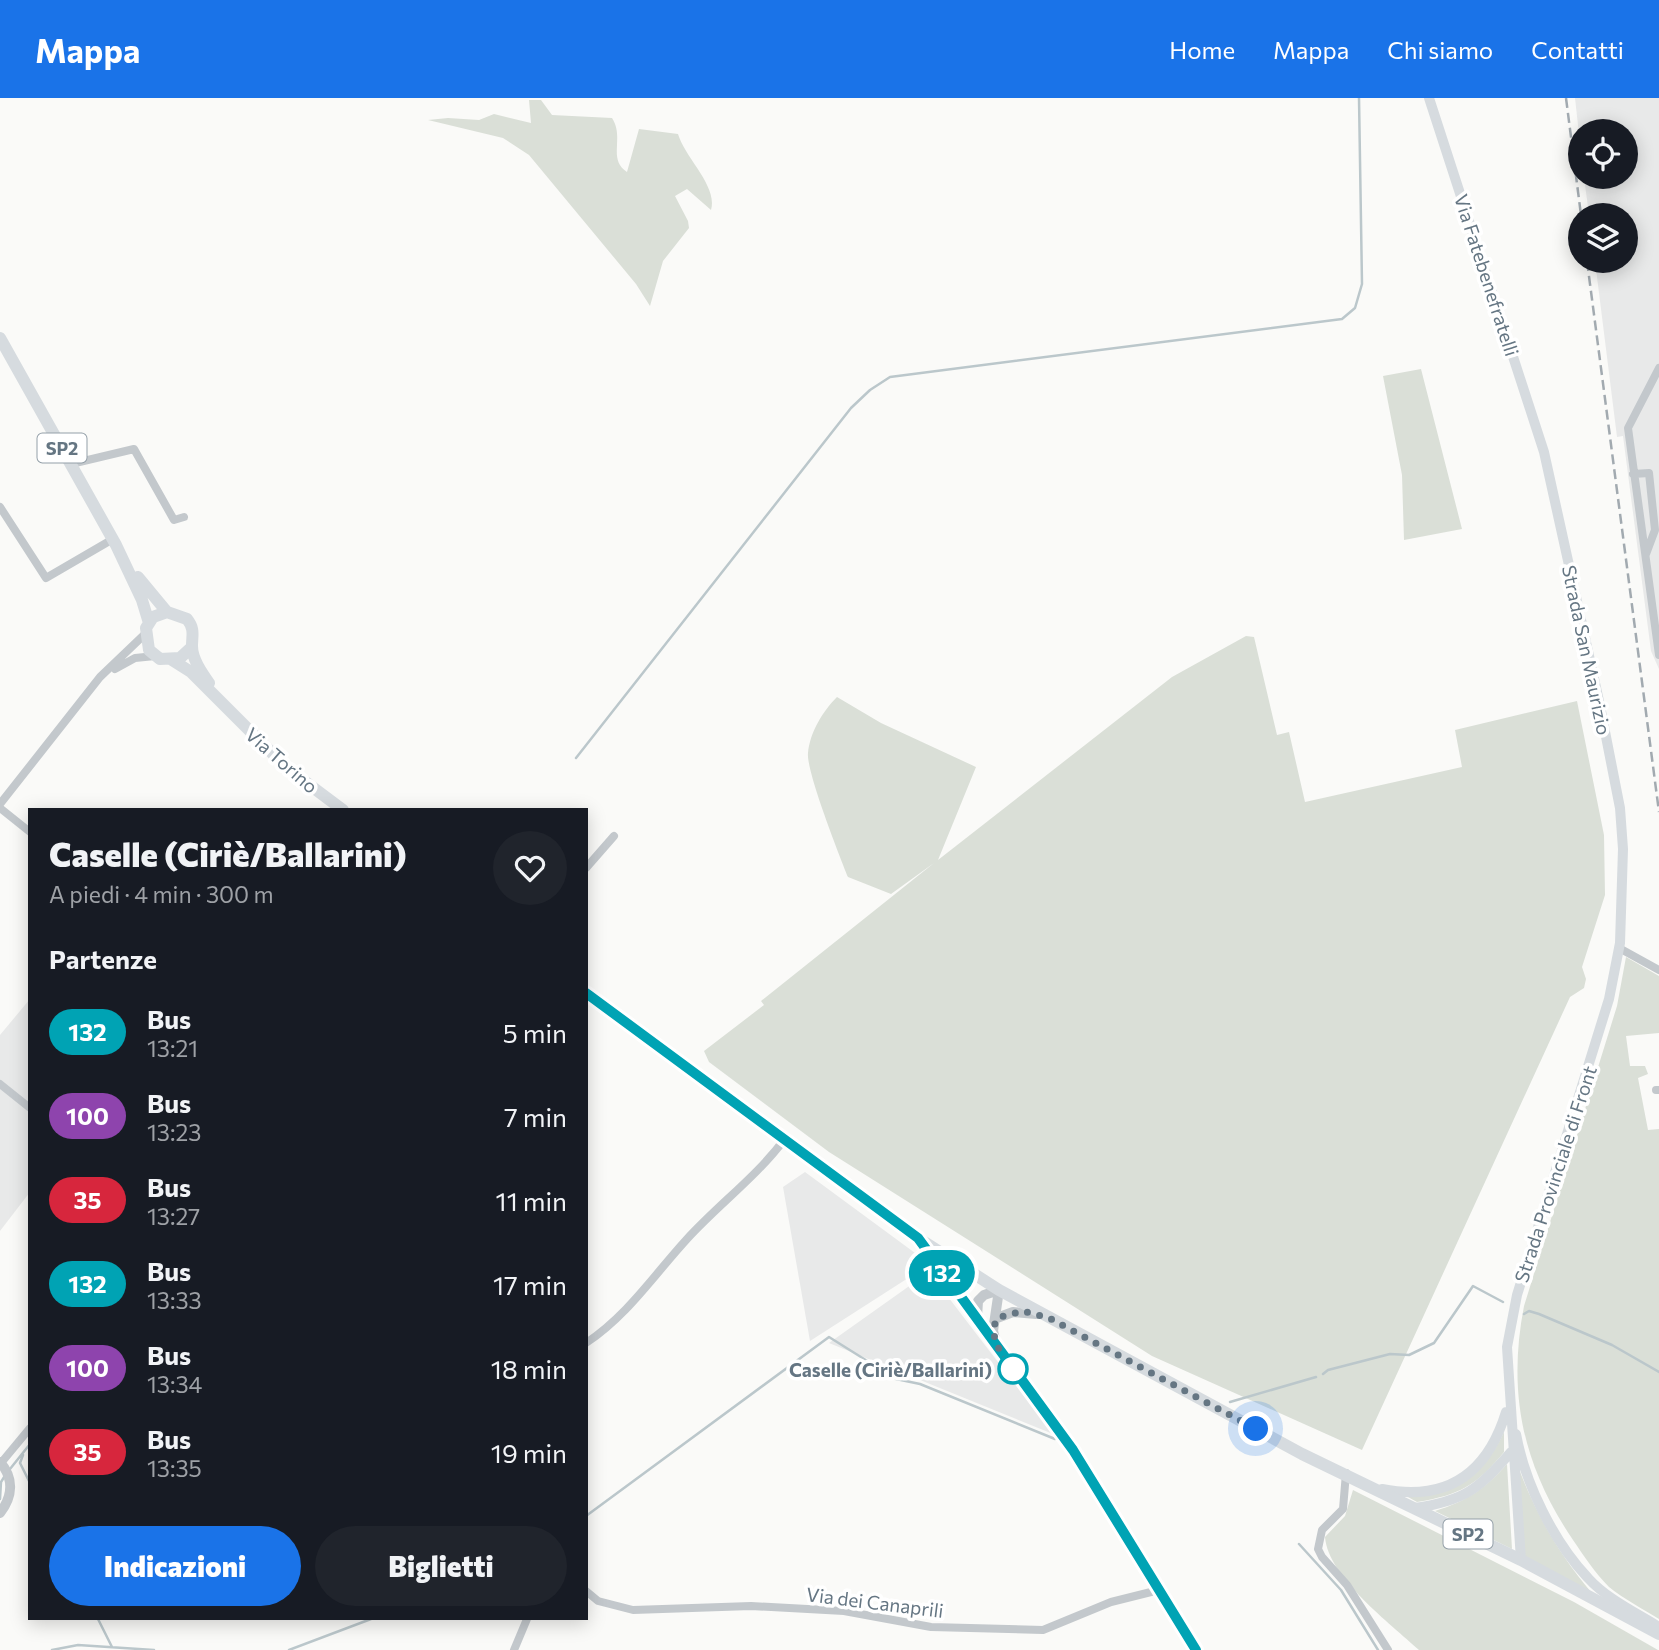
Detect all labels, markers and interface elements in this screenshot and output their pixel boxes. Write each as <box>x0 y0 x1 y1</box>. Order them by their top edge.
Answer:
text: Mappa <box>35 29 140 70</box>
text: Home <box>1169 35 1235 64</box>
text: Mappa <box>1273 35 1349 64</box>
text: Chi siamo <box>1387 35 1493 64</box>
text: Contatti <box>1531 35 1624 64</box>
map controls <box>1568 119 1638 273</box>
button: locate <box>1568 119 1638 189</box>
street label: Via Fatebenefratelli <box>1450 191 1524 359</box>
button: layers <box>1568 203 1638 273</box>
road number: SP2 <box>38 434 86 462</box>
street label: Strada San Maurizio <box>1558 563 1616 737</box>
street label: Via Torino <box>241 722 323 798</box>
button: heart <box>493 831 567 905</box>
text: Caselle (Ciriè/Ballarini) <box>49 833 407 874</box>
text: A piedi · 4 min · 300 m <box>49 880 274 908</box>
text: Partenze <box>49 943 157 974</box>
text: Bus <box>147 1003 191 1034</box>
text: 132 <box>68 1017 107 1046</box>
text: 5 min <box>503 1017 567 1048</box>
text: 13:21 <box>147 1034 198 1062</box>
street label: Strada Provinciale di Front <box>1509 1063 1601 1285</box>
text: Bus <box>147 1087 191 1118</box>
text: 100 <box>66 1101 109 1130</box>
text: 7 min <box>504 1101 567 1132</box>
text: 13:23 <box>147 1118 201 1146</box>
text: Bus <box>147 1171 191 1202</box>
text: 35 <box>74 1185 101 1214</box>
text: 11 min <box>496 1185 567 1216</box>
text: 13:27 <box>147 1202 200 1230</box>
line badge: 132 <box>902 1250 982 1296</box>
text: Bus <box>147 1255 191 1286</box>
text: 132 <box>923 1258 961 1287</box>
text: 132 <box>68 1269 107 1298</box>
text: 17 min <box>493 1269 567 1300</box>
text: 13:33 <box>147 1286 202 1314</box>
text: Bus <box>147 1339 191 1370</box>
text: 100 <box>66 1353 109 1382</box>
text: 18 min <box>491 1353 567 1384</box>
marker: Caselle (Ciriè/Ballarini) <box>998 1354 1028 1384</box>
place label: Caselle (Ciriè/Ballarini) <box>789 1358 992 1381</box>
text: 13:34 <box>147 1370 202 1398</box>
your location <box>1238 1411 1273 1446</box>
text: Bus <box>147 1423 191 1454</box>
text: 35 <box>74 1437 101 1466</box>
text: 19 min <box>491 1437 567 1468</box>
text: 13:35 <box>147 1454 202 1482</box>
road number: SP2 <box>1444 1520 1492 1548</box>
button: Indicazioni <box>49 1526 301 1606</box>
button: Biglietti <box>315 1526 567 1606</box>
street label: Via dei Canaprili <box>805 1582 945 1622</box>

